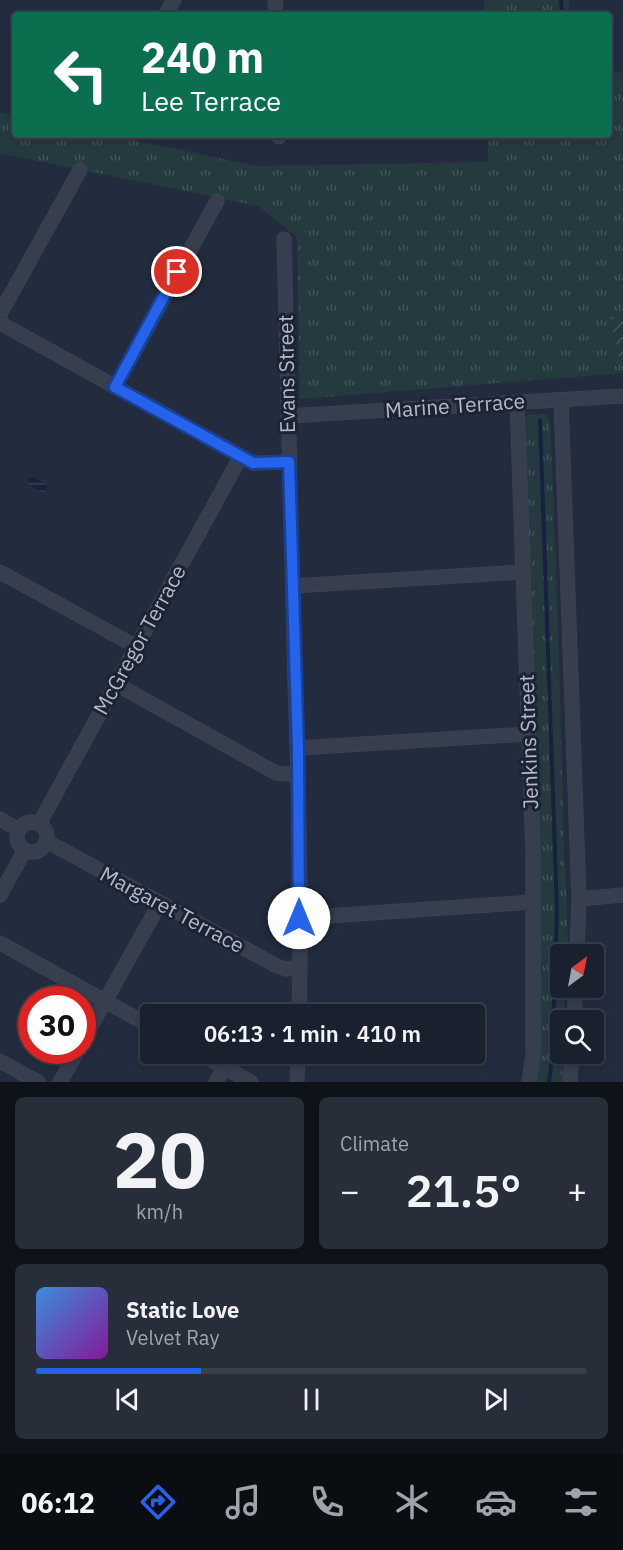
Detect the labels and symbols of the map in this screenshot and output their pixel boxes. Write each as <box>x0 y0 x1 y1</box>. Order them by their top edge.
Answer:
pin <box>151 246 202 297</box>
street label: Evans Street <box>271 315 301 433</box>
street label: Marine Terrace <box>384 386 526 424</box>
street label: McGregor Terrace <box>86 560 192 720</box>
street label: Jenkins Street <box>512 674 544 810</box>
street label: Margaret Terrace <box>95 859 250 959</box>
position arrow <box>267 886 331 950</box>
north arrow <box>550 944 604 998</box>
speed limit sign: 30 <box>18 986 96 1064</box>

